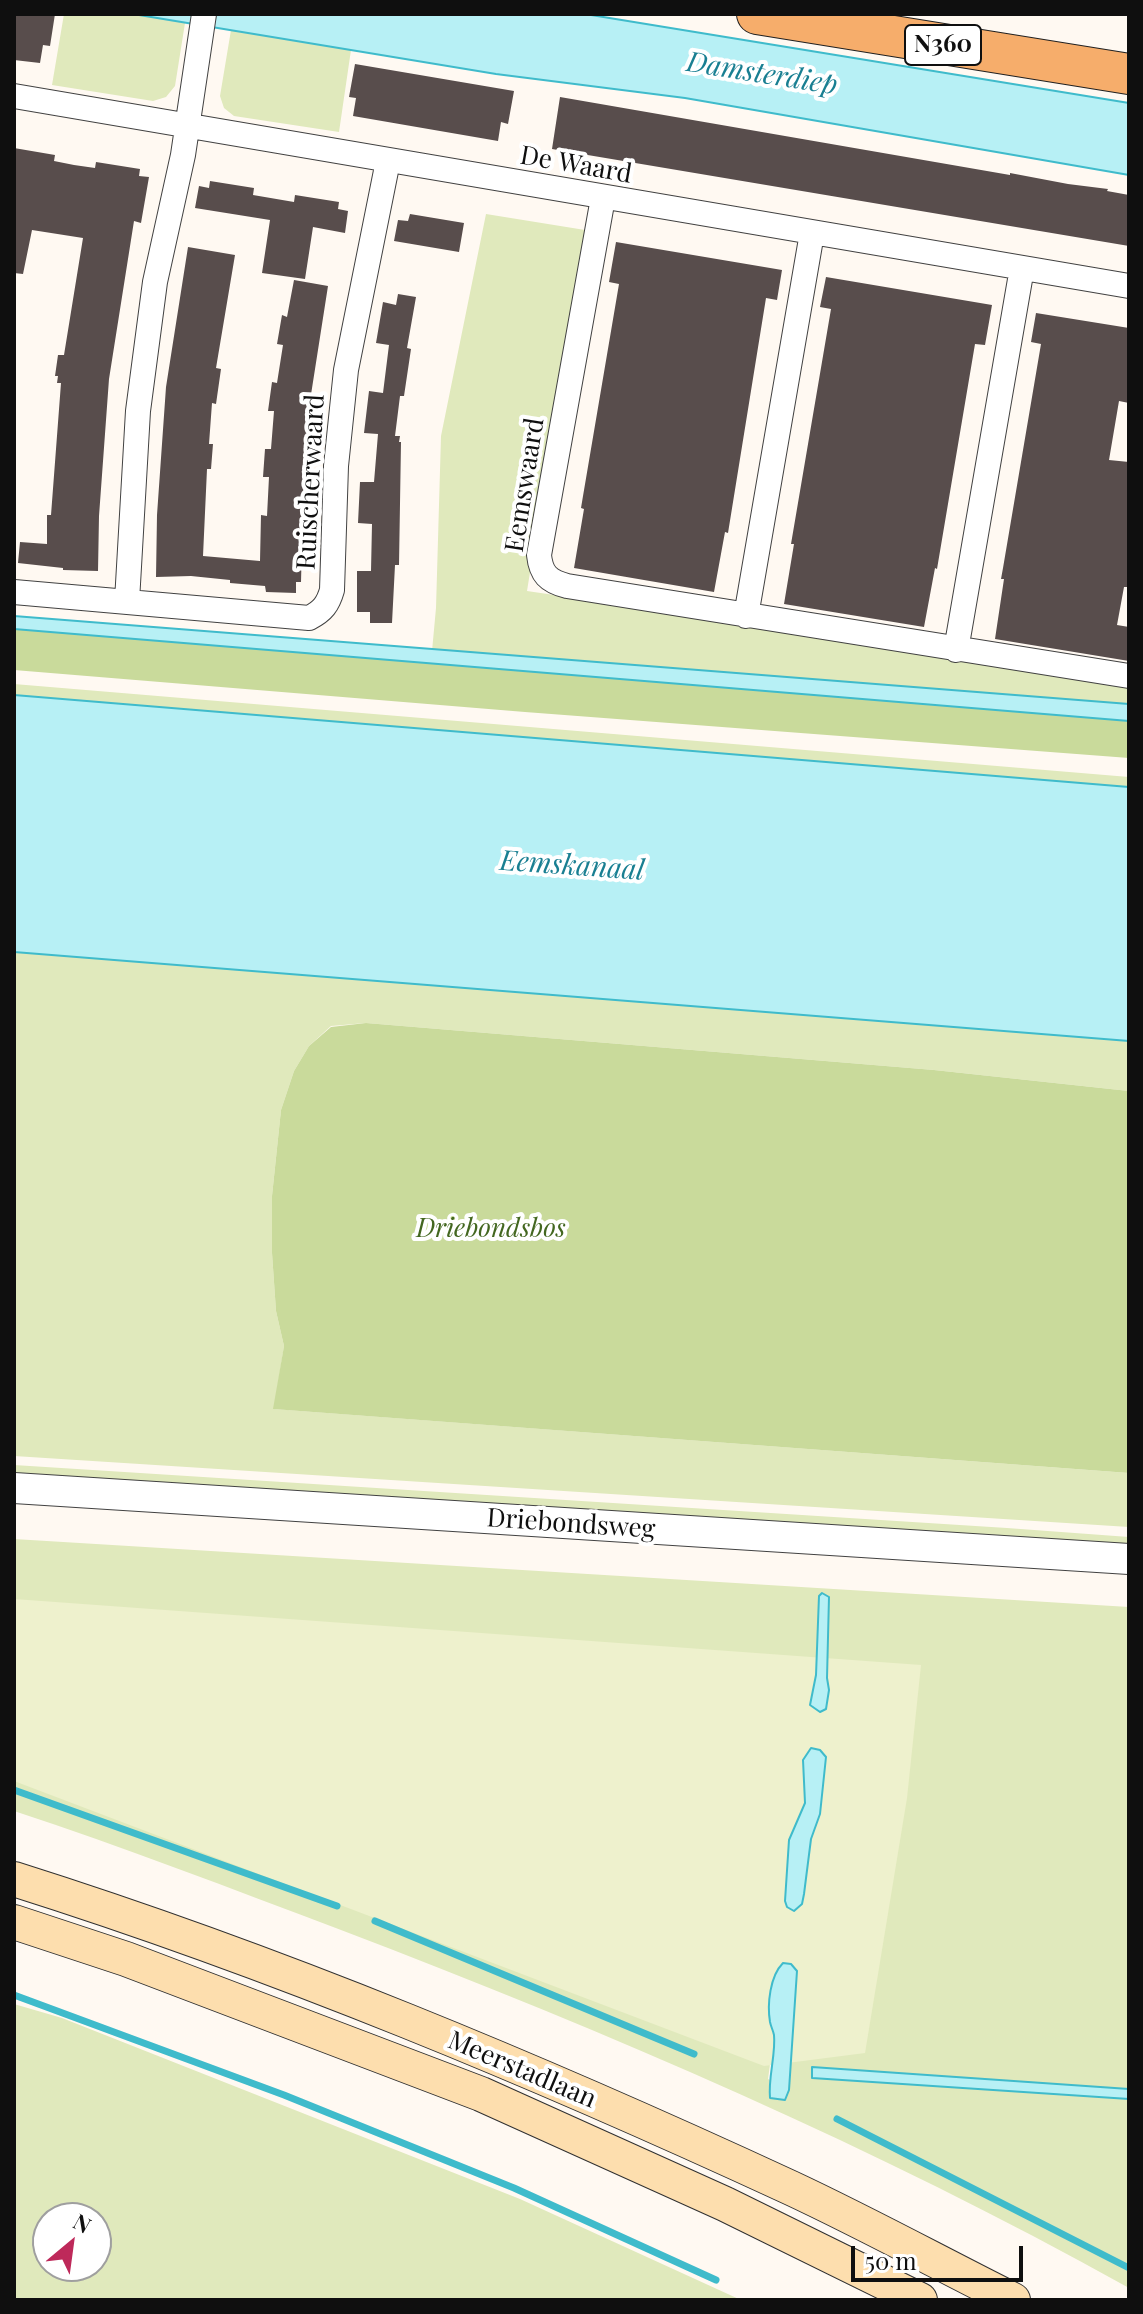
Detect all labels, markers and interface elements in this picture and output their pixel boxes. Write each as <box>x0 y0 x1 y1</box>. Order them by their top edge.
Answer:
road number: N360 <box>905 25 981 65</box>
water label: Damsterdiep <box>684 46 840 102</box>
street label: De Waard <box>518 140 634 190</box>
street label: Ruischerwaard <box>291 393 331 571</box>
street label: Eemswaard <box>499 416 551 554</box>
water label: Eemskanaal <box>499 844 645 888</box>
park label: Driebondsbos <box>416 1213 566 1245</box>
street label: Driebondsweg <box>486 1503 656 1545</box>
street label: Meerstadlaan <box>443 2025 601 2115</box>
north arrow <box>32 2202 112 2282</box>
text: N <box>68 2206 97 2240</box>
scale bar <box>855 2230 1027 2280</box>
text: 50 m <box>865 2244 917 2276</box>

